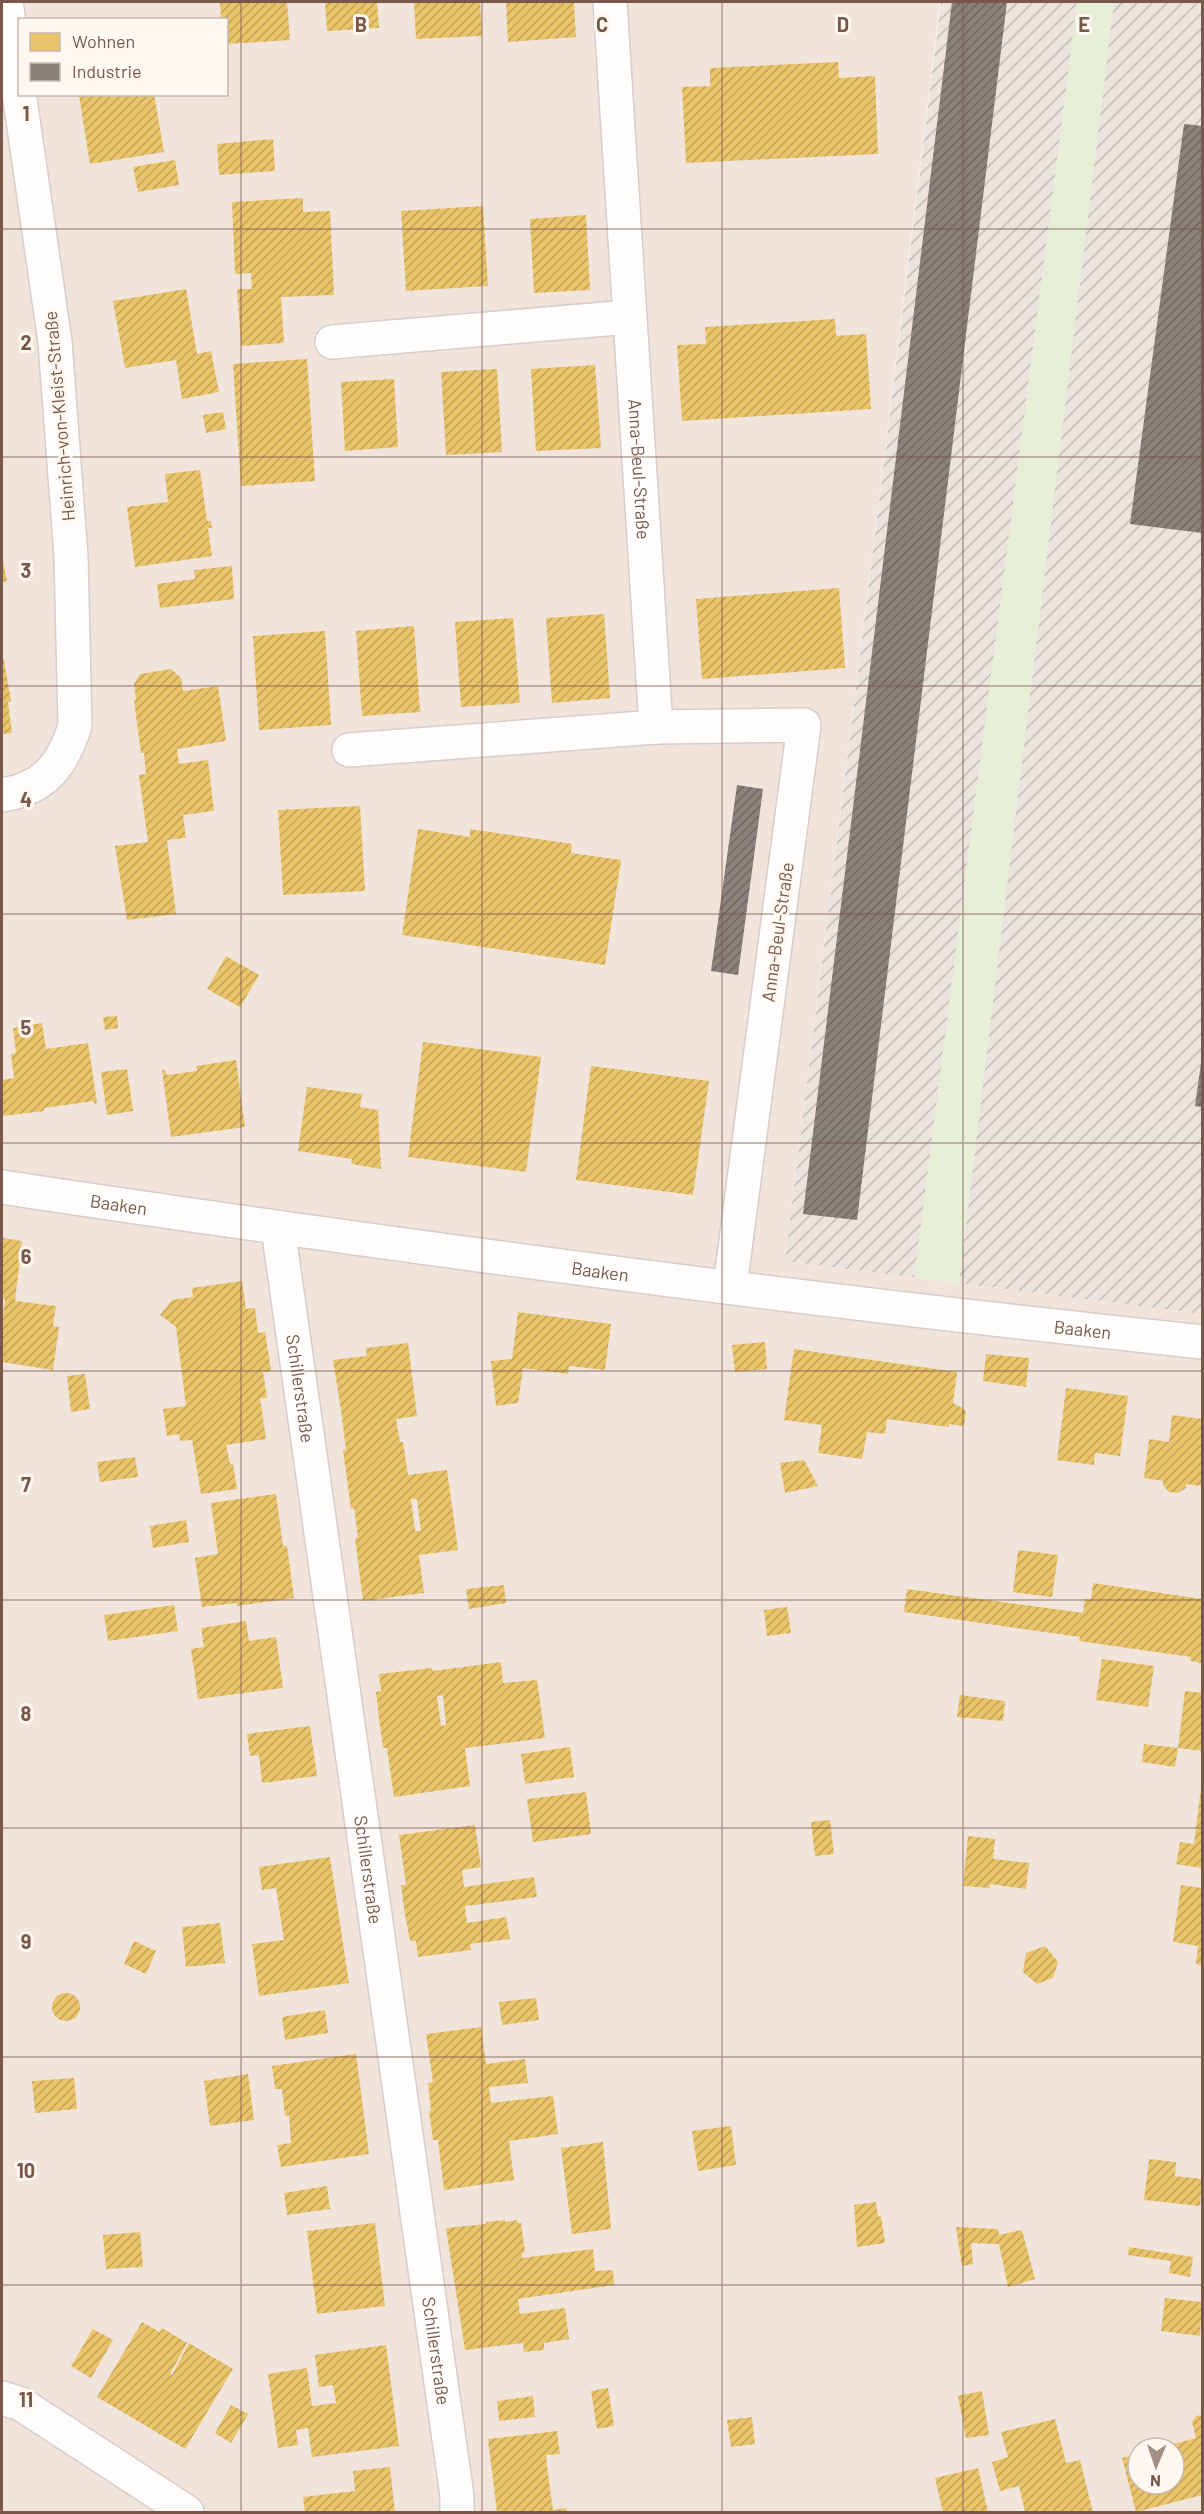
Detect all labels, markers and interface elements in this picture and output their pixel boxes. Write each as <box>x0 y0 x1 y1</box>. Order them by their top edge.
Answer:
text: B <box>355 12 367 36</box>
text: C <box>596 12 608 36</box>
text: D <box>837 12 849 36</box>
text: E <box>1078 12 1090 36</box>
legend <box>18 18 228 96</box>
text: Wohnen <box>72 30 135 52</box>
text: Industrie <box>72 60 142 82</box>
text: 1 <box>22 101 30 125</box>
street label: Heinrich-von-Kleist-Straße <box>39 310 79 522</box>
text: 2 <box>20 330 32 354</box>
street label: Anna-Beul-Straße <box>624 398 655 540</box>
text: 3 <box>21 558 31 582</box>
text: 4 <box>20 787 32 811</box>
street label: Anna-Beul-Straße <box>756 861 798 1003</box>
text: 5 <box>21 1015 32 1039</box>
street label: Baaken <box>89 1189 149 1219</box>
text: 6 <box>21 1244 32 1268</box>
street label: Baaken <box>570 1256 630 1286</box>
street label: Baaken <box>1053 1315 1112 1343</box>
street label: Schillerstraße <box>282 1333 319 1444</box>
text: 7 <box>21 1472 31 1496</box>
text: 8 <box>21 1701 32 1725</box>
street label: Schillerstraße <box>350 1814 387 1925</box>
text: 9 <box>21 1929 31 1953</box>
text: 10 <box>17 2158 35 2182</box>
street label: Schillerstraße <box>418 2295 455 2406</box>
text: 11 <box>19 2387 33 2411</box>
north arrow <box>1126 2436 1186 2496</box>
text: N <box>1150 2472 1161 2491</box>

